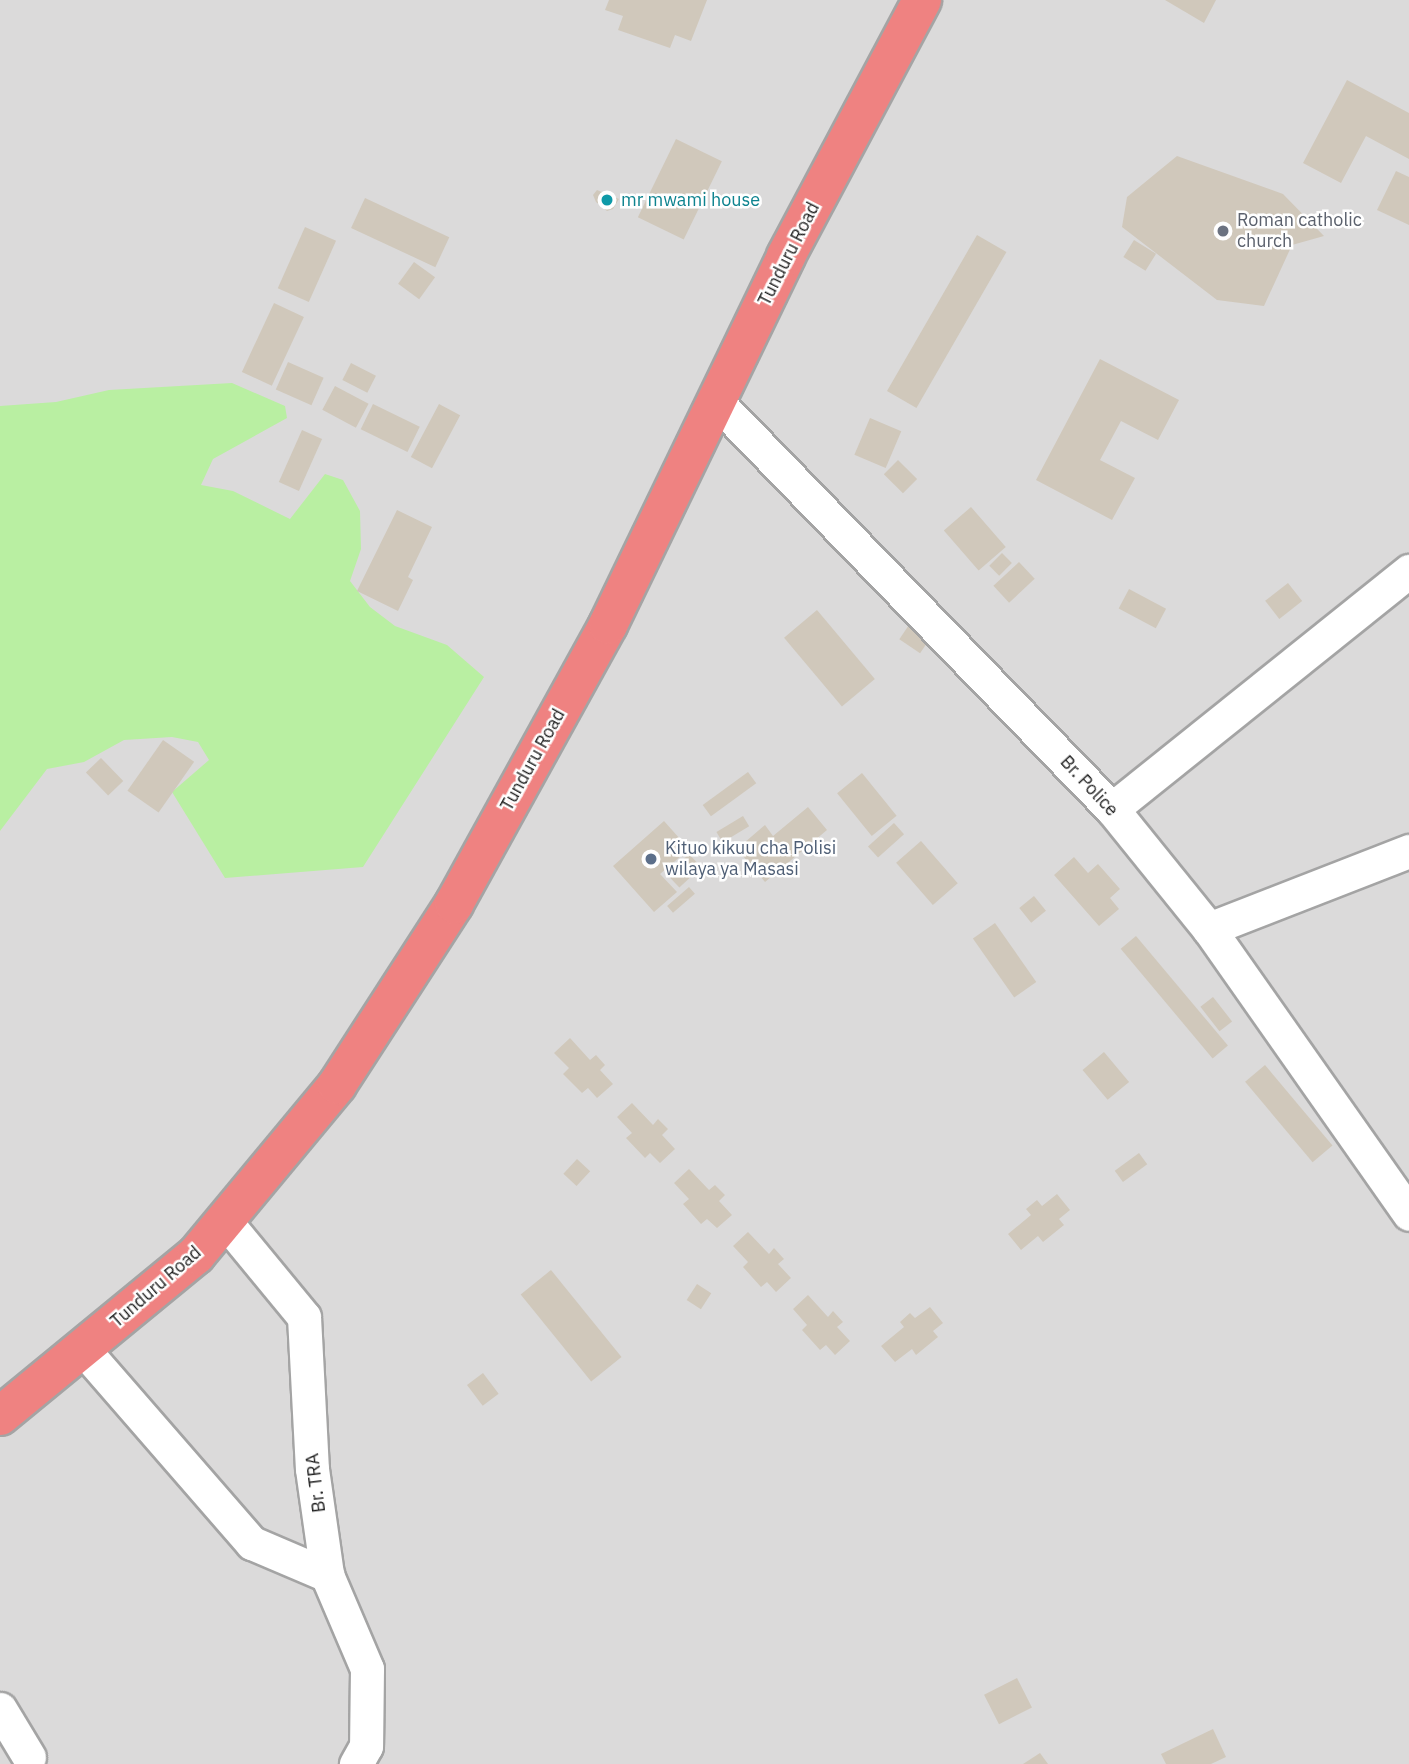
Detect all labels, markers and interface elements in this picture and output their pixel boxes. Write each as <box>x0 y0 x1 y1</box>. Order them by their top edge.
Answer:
place label: mr mwami house <box>621 189 760 211</box>
marker: mr mwami house <box>599 192 615 208</box>
street label: Tunduru Road <box>754 199 824 309</box>
place label: Roman catholic church <box>1237 210 1362 252</box>
marker: Roman catholic church <box>1215 223 1231 239</box>
street label: Tunduru Road <box>496 705 570 815</box>
street label: Br. Police <box>1056 751 1122 821</box>
place label: Kituo kikuu cha Polisi wilaya ya Masasi <box>665 838 836 880</box>
marker: Kituo kikuu cha Polisi wilaya ya Masasi <box>643 851 659 867</box>
street label: Tunduru Road <box>106 1242 206 1332</box>
street label: Br. TRA <box>302 1452 330 1514</box>

